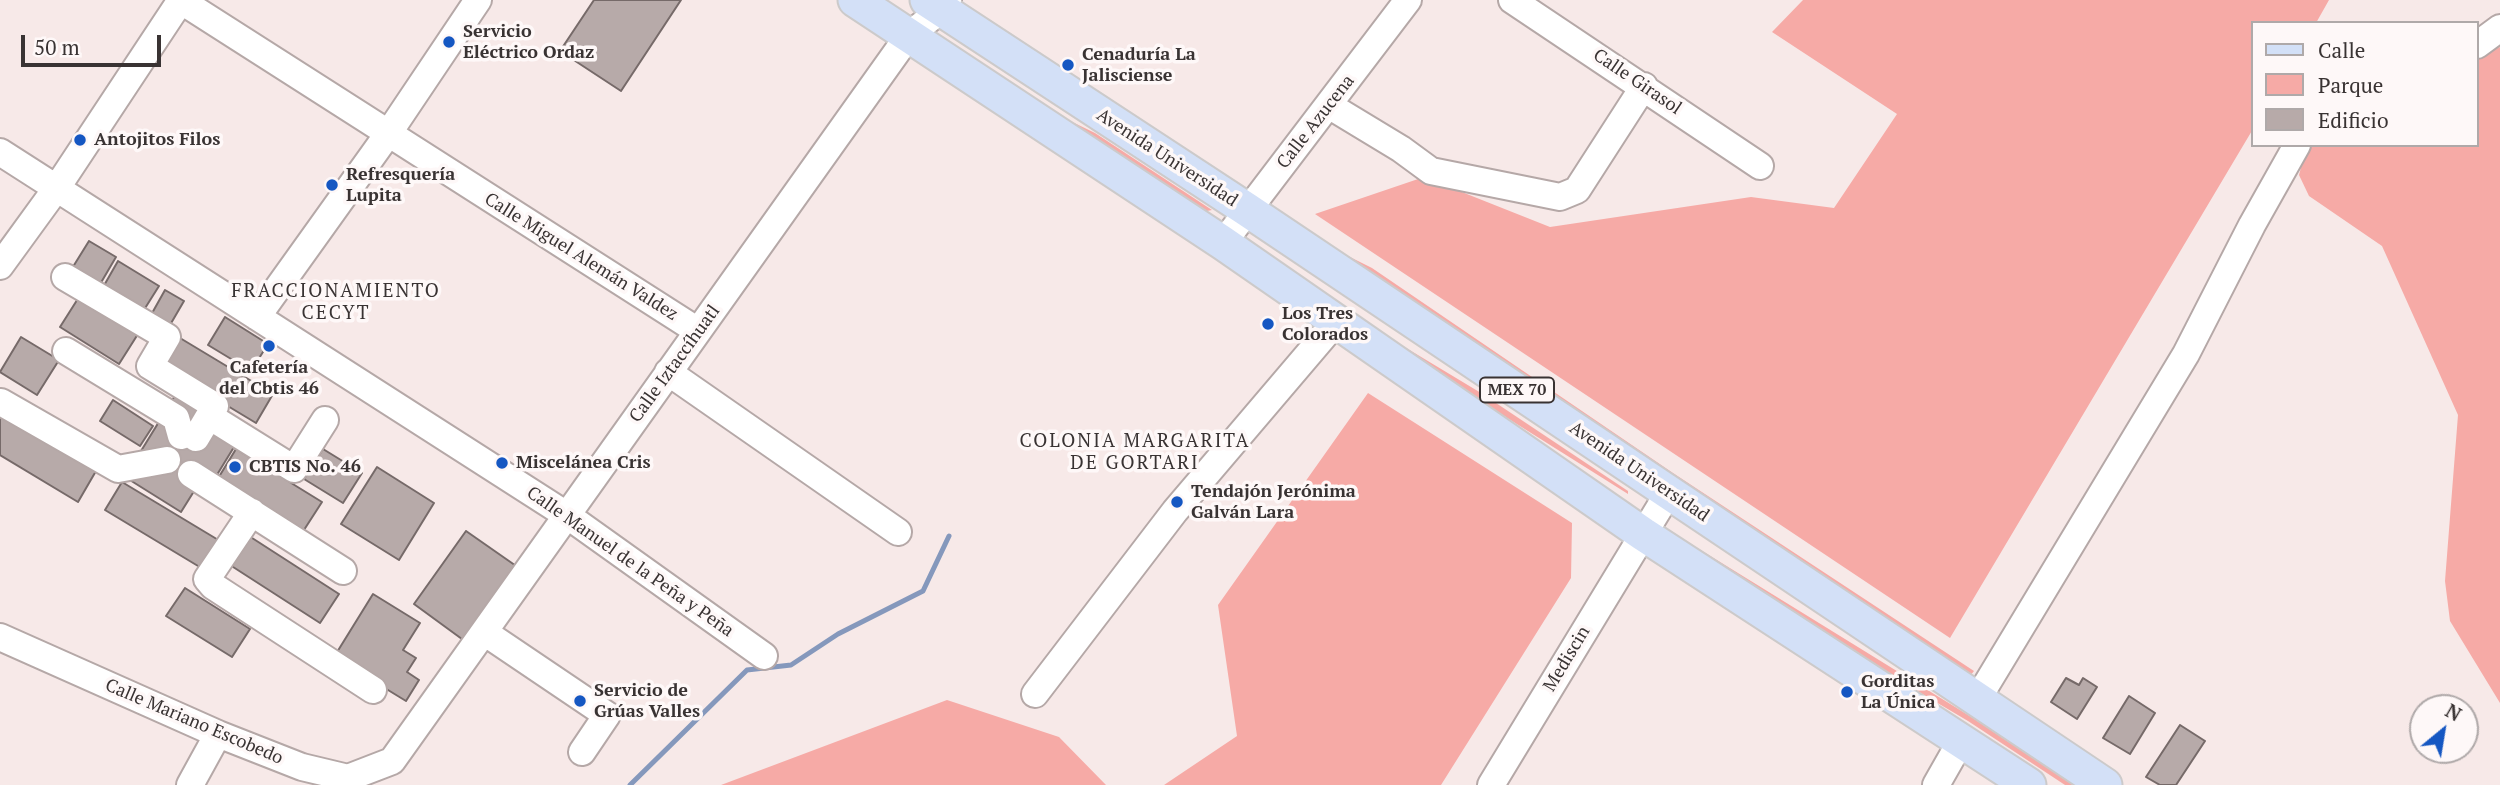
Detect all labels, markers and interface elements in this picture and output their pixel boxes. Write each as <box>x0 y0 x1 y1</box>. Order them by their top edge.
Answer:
scale bar <box>24 21 164 65</box>
place label: Servicio Eléctrico Ordaz <box>463 21 594 64</box>
legend <box>2252 21 2479 147</box>
text: 50 m <box>34 33 80 61</box>
marker: Servicio Eléctrico Ordaz <box>441 34 457 50</box>
text: Calle <box>2318 36 2365 64</box>
place label: Cenaduría La Jalisciense <box>1082 44 1196 86</box>
street label: Calle Girasol <box>1589 45 1685 119</box>
marker: Cenaduría La Jalisciense <box>1060 57 1076 73</box>
street label: Calle Azucena <box>1273 71 1359 173</box>
text: Parque <box>2318 71 2383 99</box>
street label: Avenida Universidad <box>1092 104 1242 212</box>
text: Edificio <box>2318 106 2389 134</box>
place label: Antojitos Filos <box>94 129 220 151</box>
marker: Antojitos Filos <box>72 132 88 148</box>
place label: Refresquería Lupita <box>346 164 455 206</box>
marker: Refresquería Lupita <box>324 177 340 193</box>
street label: Calle Miguel Alemán Valdez <box>480 188 682 326</box>
district label: FRACCIONAMIENTO CECYT <box>233 281 439 325</box>
street label: Calle Iztaccíhuatl <box>625 301 725 427</box>
place label: Los Tres Colorados <box>1282 303 1368 346</box>
marker: Los Tres Colorados <box>1260 316 1276 332</box>
marker: Cafetería del Cbtis 46 <box>261 338 277 354</box>
place label: Cafetería del Cbtis 46 <box>219 357 319 400</box>
road number: MEX 70 <box>1480 378 1554 402</box>
street label: Avenida Universidad <box>1565 417 1713 527</box>
district label: COLONIA MARGARITA DE GORTARI <box>1022 431 1248 475</box>
place label: Miscelánea Cris <box>516 452 651 474</box>
marker: Miscelánea Cris <box>494 455 510 471</box>
place label: CBTIS No. 46 <box>249 456 361 478</box>
marker: CBTIS No. 46 <box>227 459 243 475</box>
place label: Tendajón Jerónima Galván Lara <box>1191 481 1356 524</box>
street label: Calle Manuel de la Peña y Peña <box>522 482 738 642</box>
marker: Tendajón Jerónima Galván Lara <box>1169 494 1185 510</box>
street label: Mediscin <box>1539 622 1595 696</box>
place label: Gorditas La Única <box>1861 671 1936 714</box>
street label: Calle Mariano Escobedo <box>102 675 286 769</box>
place label: Servicio de Grúas Valles <box>594 680 700 722</box>
marker: Gorditas La Única <box>1839 684 1855 700</box>
marker: Servicio de Grúas Valles <box>572 693 588 709</box>
north arrow <box>2409 694 2479 764</box>
text: N <box>2441 698 2466 727</box>

